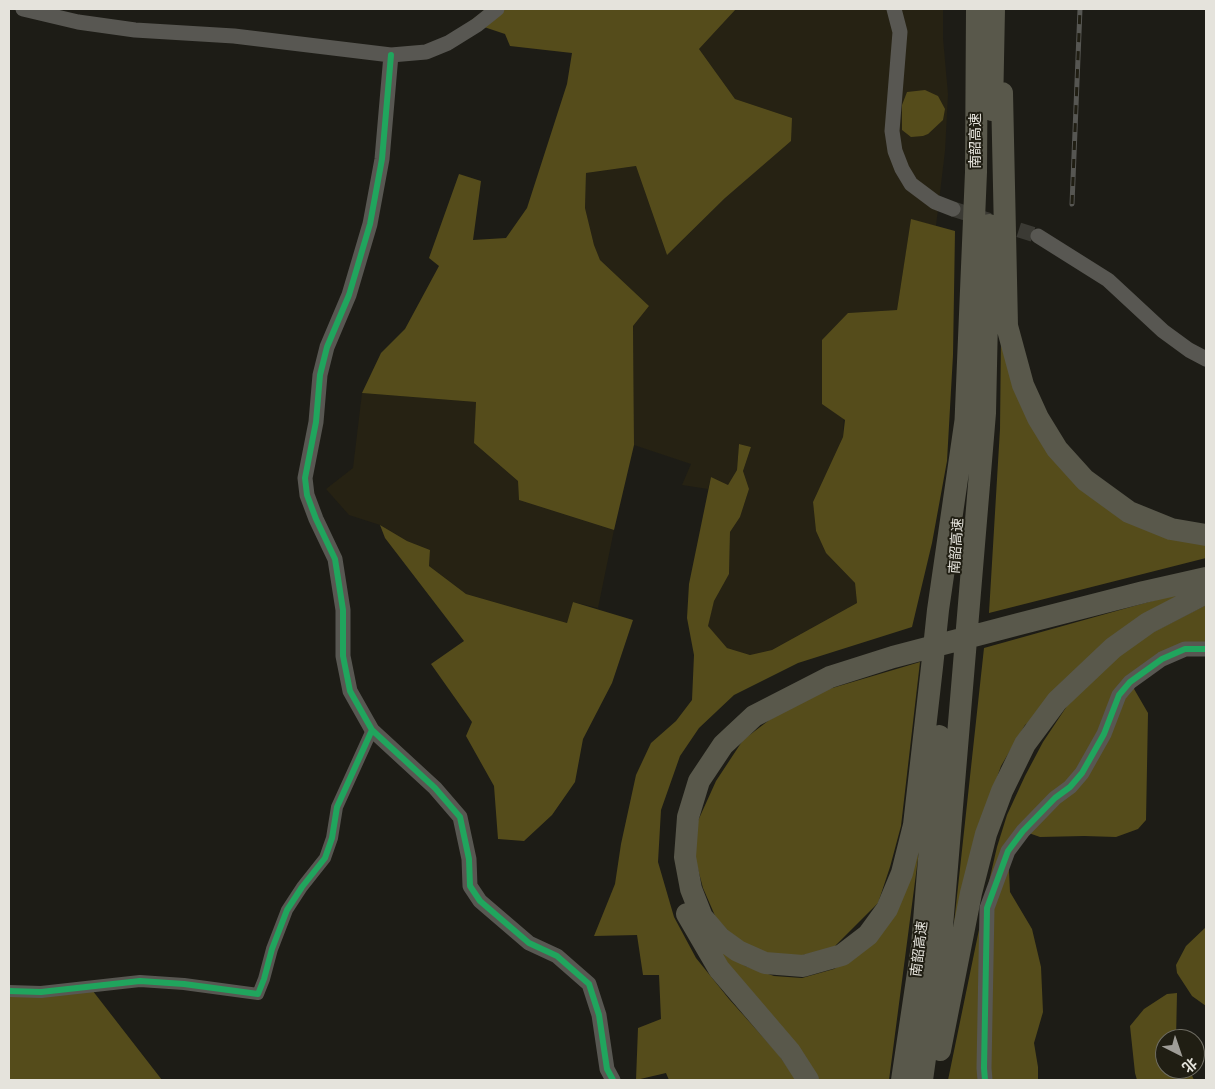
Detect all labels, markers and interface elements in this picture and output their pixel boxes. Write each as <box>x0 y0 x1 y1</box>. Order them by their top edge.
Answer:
street label: 南韶高速 <box>968 113 984 169</box>
street label: 南韶高速 <box>947 517 967 575</box>
street label: 南韶高速 <box>908 920 932 978</box>
north arrow <box>1155 1029 1205 1079</box>
text: 北 <box>1179 1055 1200 1075</box>

